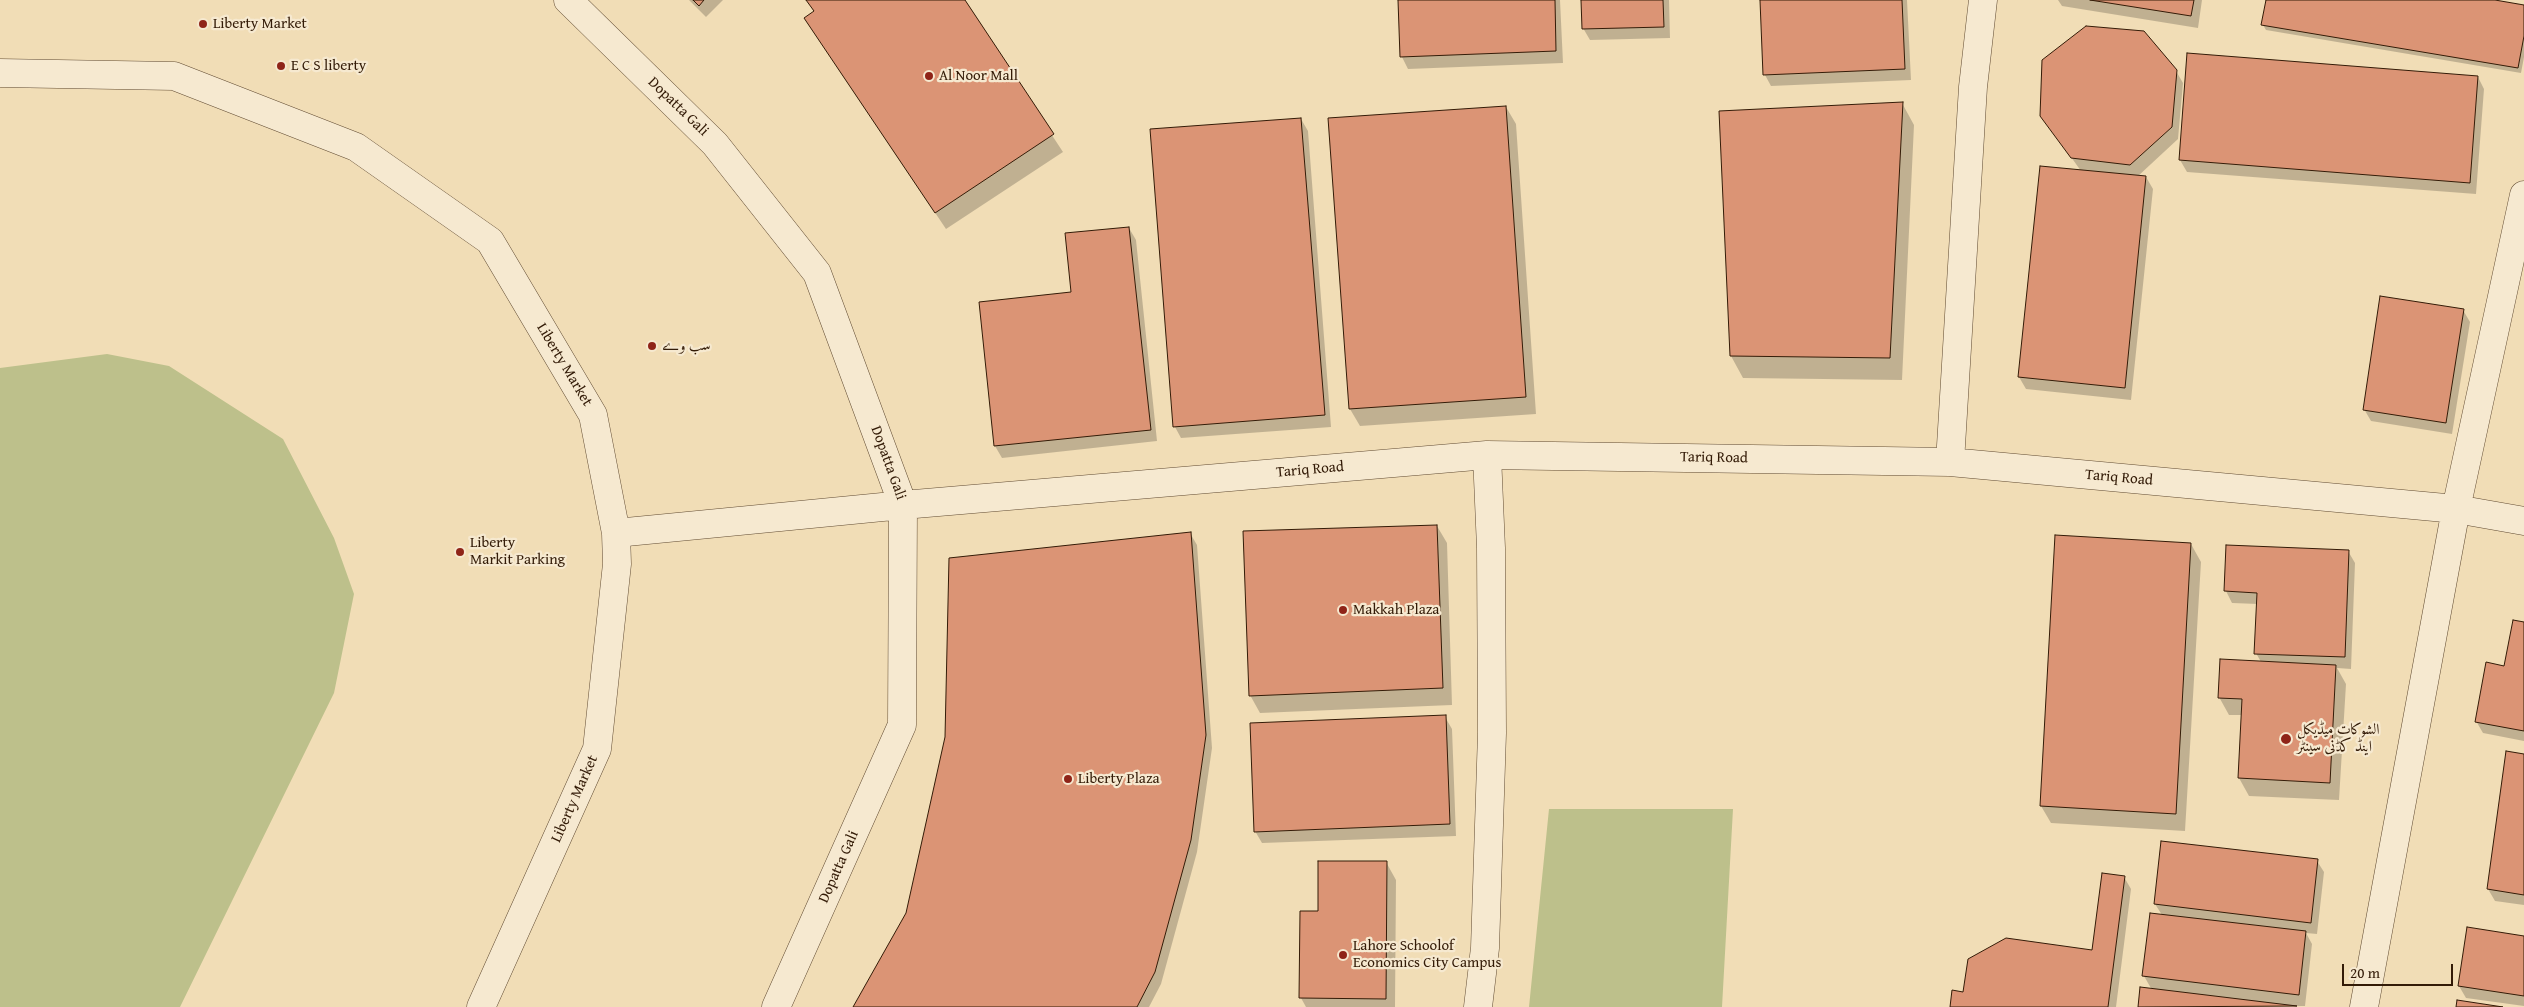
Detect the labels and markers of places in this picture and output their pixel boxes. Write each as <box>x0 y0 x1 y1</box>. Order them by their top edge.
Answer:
place label: Liberty Market <box>213 15 307 33</box>
marker: Liberty Market <box>197 18 209 30</box>
place label: E C S liberty <box>291 57 366 75</box>
marker: E C S liberty <box>275 60 287 72</box>
place label: Al Noor Mall <box>939 67 1018 85</box>
marker: Al Noor Mall <box>923 70 935 82</box>
place label: سب وے <box>662 337 710 355</box>
marker: سب وے <box>646 340 658 352</box>
place label: Liberty Markit Parking <box>470 534 565 569</box>
marker: Liberty Markit Parking <box>454 546 466 558</box>
place label: Makkah Plaza <box>1353 601 1439 619</box>
marker: Makkah Plaza <box>1337 604 1349 616</box>
place label: الشوکات میڈیکل اینڈ کڈنی سینٹر <box>2297 721 2380 756</box>
marker: الشوکات میڈیکل اینڈ کڈنی سینٹر <box>2279 732 2293 746</box>
place label: Liberty Plaza <box>1078 770 1160 788</box>
marker: Liberty Plaza <box>1062 773 1074 785</box>
place label: Lahore Schoolof Economics City Campus <box>1353 937 1501 972</box>
marker: Lahore Schoolof Economics City Campus <box>1337 949 1349 961</box>

